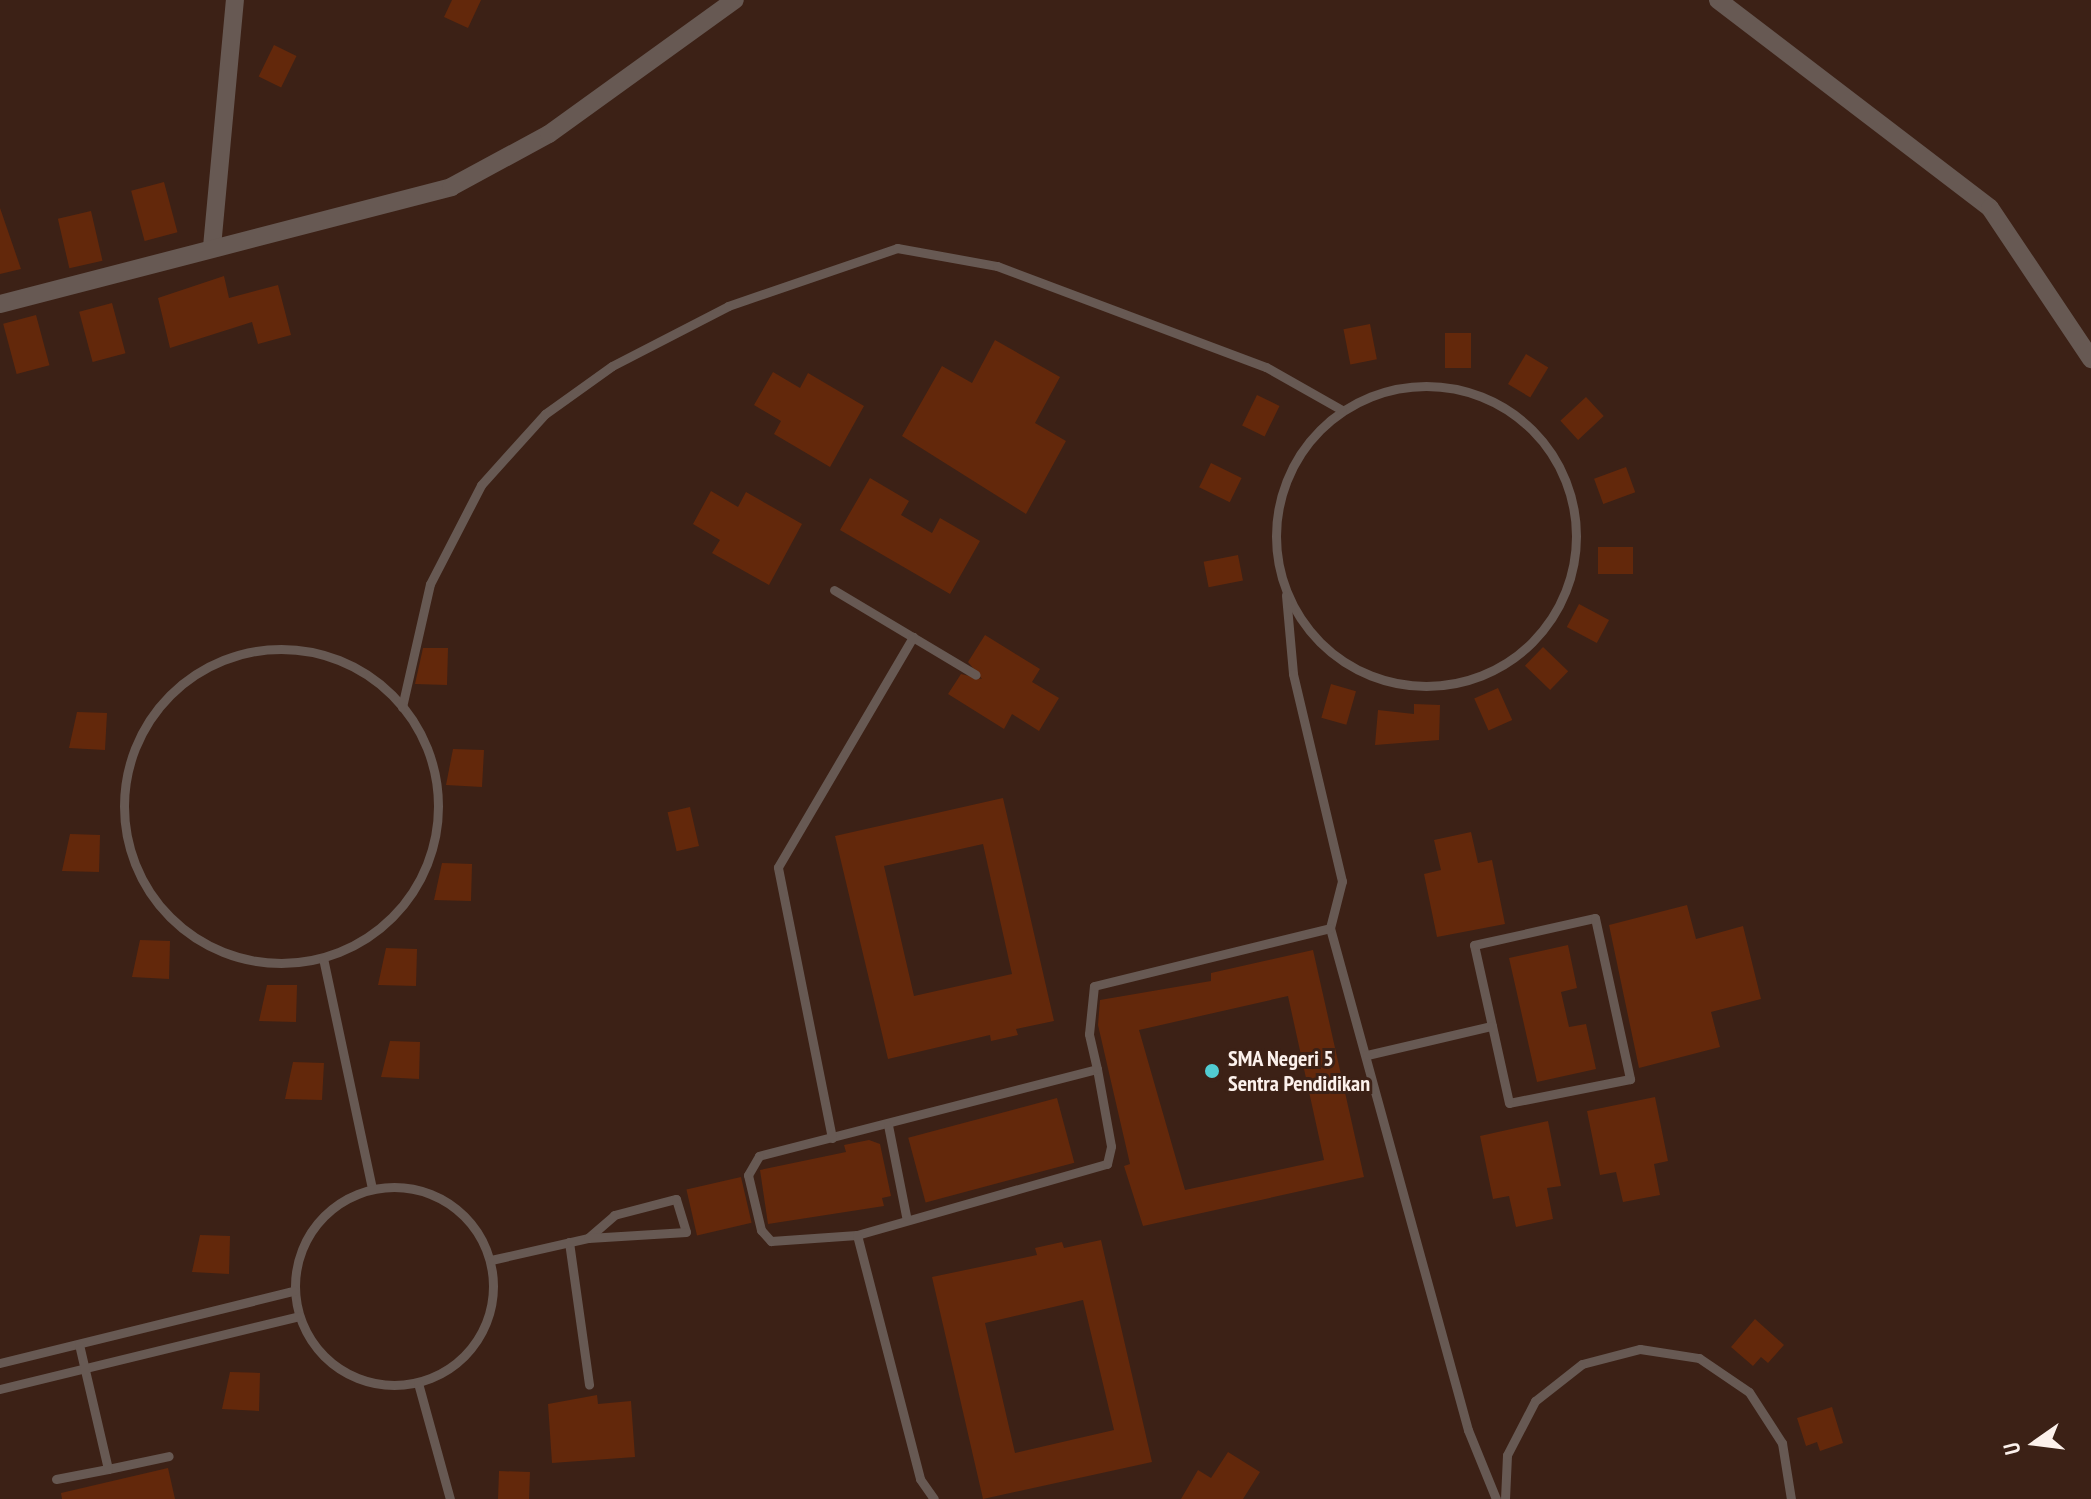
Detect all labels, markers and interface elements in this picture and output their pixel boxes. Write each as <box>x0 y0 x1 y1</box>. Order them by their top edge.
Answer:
place label: SMA Negeri 5 Sentra Pendidikan <box>1228 1045 1370 1096</box>
marker: SMA Negeri 5 Sentra Pendidikan <box>1203 1062 1221 1080</box>
north arrow <box>1995 1403 2075 1483</box>
text: U <box>1997 1440 2027 1458</box>

